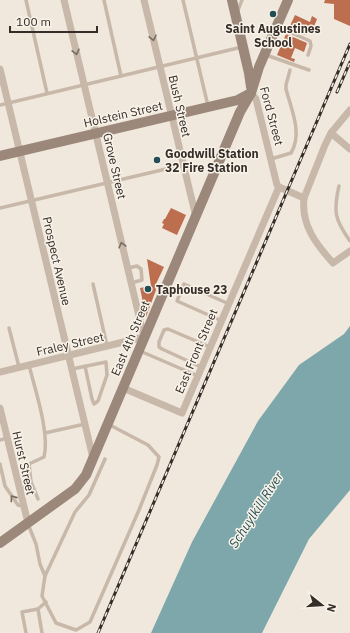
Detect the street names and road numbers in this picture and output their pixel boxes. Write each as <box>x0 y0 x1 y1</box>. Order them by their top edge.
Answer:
street label: Bush Street <box>166 74 194 138</box>
street label: Ford Street <box>257 85 287 147</box>
street label: Holstein Street <box>82 98 164 130</box>
street label: Grove Street <box>100 131 130 201</box>
street label: Prospect Avenue <box>39 215 75 307</box>
street label: East 4th Street <box>107 298 153 378</box>
street label: East Front Street <box>171 306 221 396</box>
street label: Fraley Street <box>35 329 105 359</box>
street label: Hurst Street <box>9 429 39 497</box>

